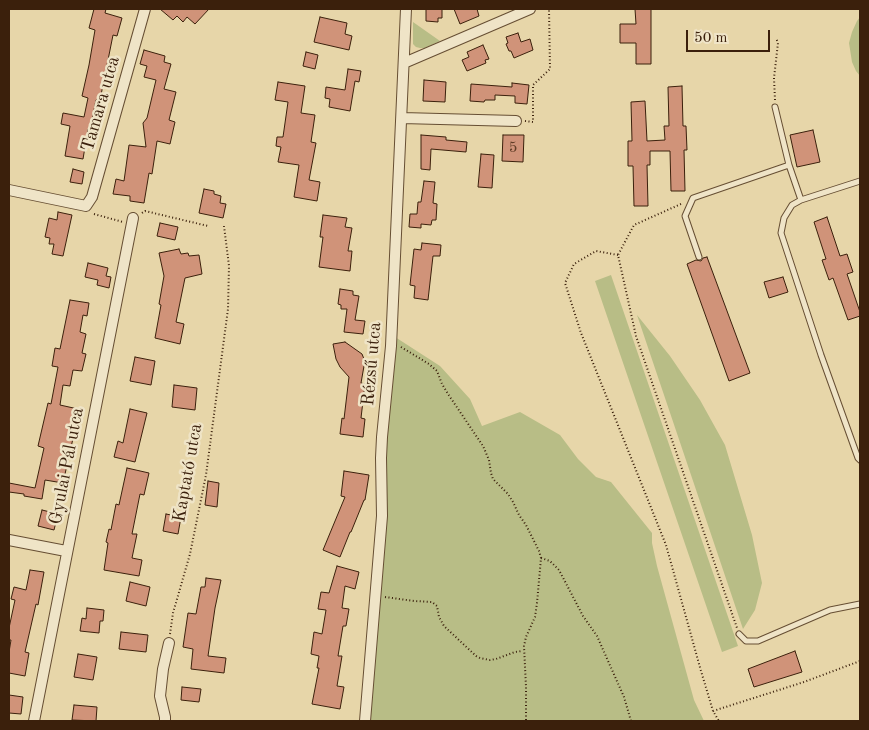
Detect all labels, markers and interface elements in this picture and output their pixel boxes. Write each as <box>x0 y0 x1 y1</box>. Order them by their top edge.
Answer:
scale bar <box>689 20 773 52</box>
text: 50 m <box>694 31 728 46</box>
street label: Tamara utca <box>77 54 125 154</box>
house number: 5 <box>509 139 517 157</box>
street label: Rézsű utca <box>358 321 386 407</box>
street label: Gyulai Pál utca <box>45 406 89 526</box>
street label: Kaptató utca <box>169 422 207 524</box>

